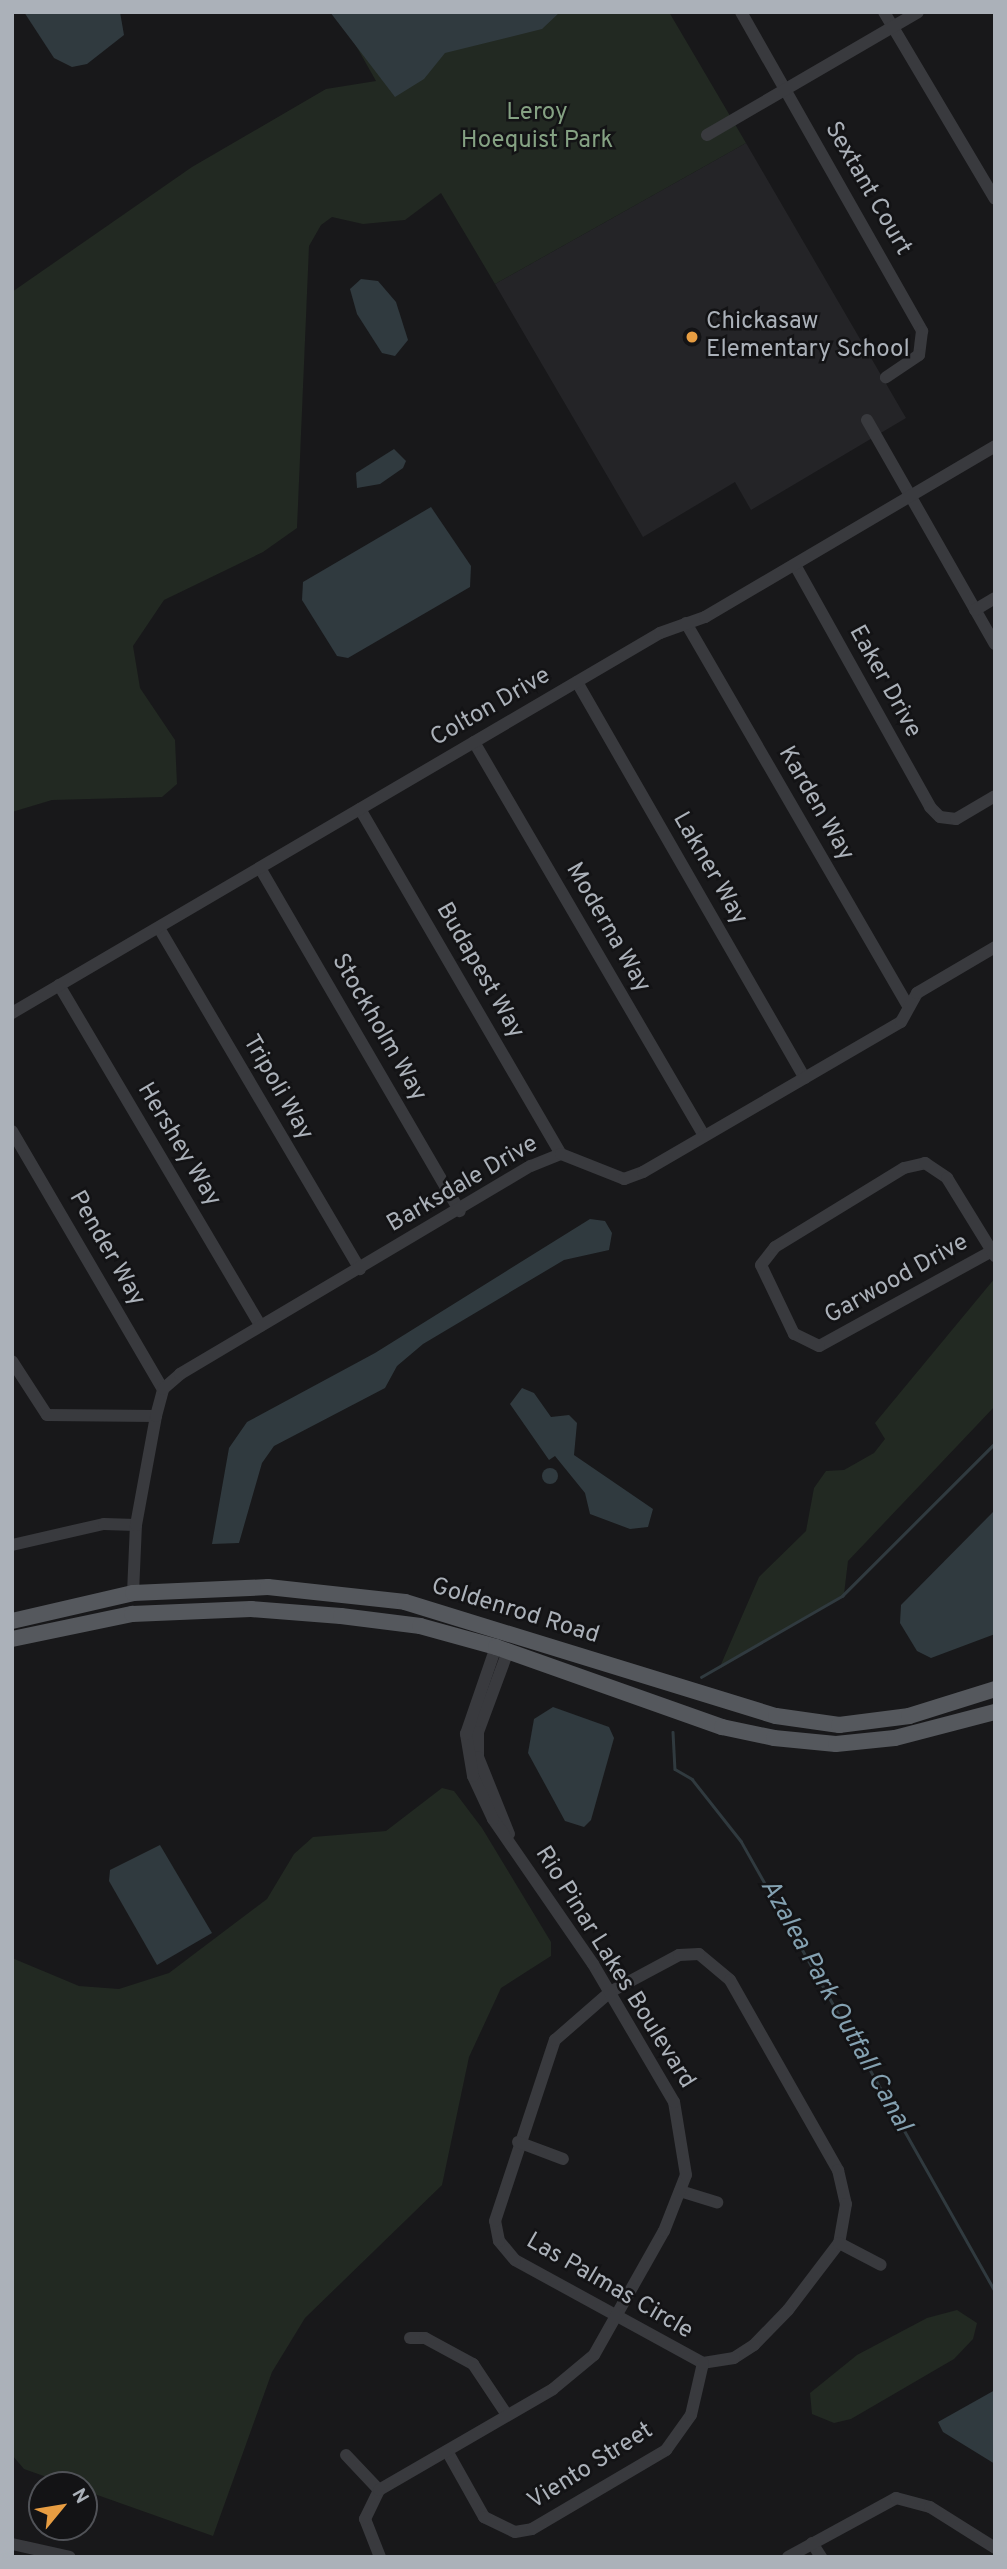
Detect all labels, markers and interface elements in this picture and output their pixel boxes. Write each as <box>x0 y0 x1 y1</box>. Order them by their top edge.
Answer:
park label: Leroy Hoequist Park <box>461 100 613 156</box>
street label: Sextant Court <box>817 117 917 261</box>
place label: Chickasaw Elementary School <box>706 309 910 365</box>
marker: Chickasaw Elementary School <box>684 329 700 345</box>
street label: Eaker Drive <box>841 621 927 743</box>
street label: Colton Drive <box>426 662 556 754</box>
street label: Karden Way <box>771 741 859 867</box>
street label: Lakner Way <box>665 807 753 931</box>
street label: Moderna Way <box>558 858 656 998</box>
street label: Budapest Way <box>428 898 530 1044</box>
street label: Stockholm Way <box>324 949 432 1107</box>
street label: Tripoli Way <box>235 1030 319 1146</box>
street label: Hershey Way <box>130 1078 226 1212</box>
street label: Barksdale Drive <box>383 1130 543 1240</box>
street label: Pender Way <box>61 1186 151 1312</box>
street label: Garwood Drive <box>820 1229 974 1331</box>
street label: Goldenrod Road <box>428 1573 602 1651</box>
street label: Rio Pinar Lakes Boulevard <box>528 1842 700 2094</box>
water label: Azalea Park Outfall Canal <box>752 1874 918 2138</box>
street label: Las Palmas Circle <box>520 2228 698 2346</box>
street label: Viento Street <box>523 2417 659 2517</box>
north arrow <box>28 2471 98 2541</box>
text: N <box>66 2485 93 2508</box>

